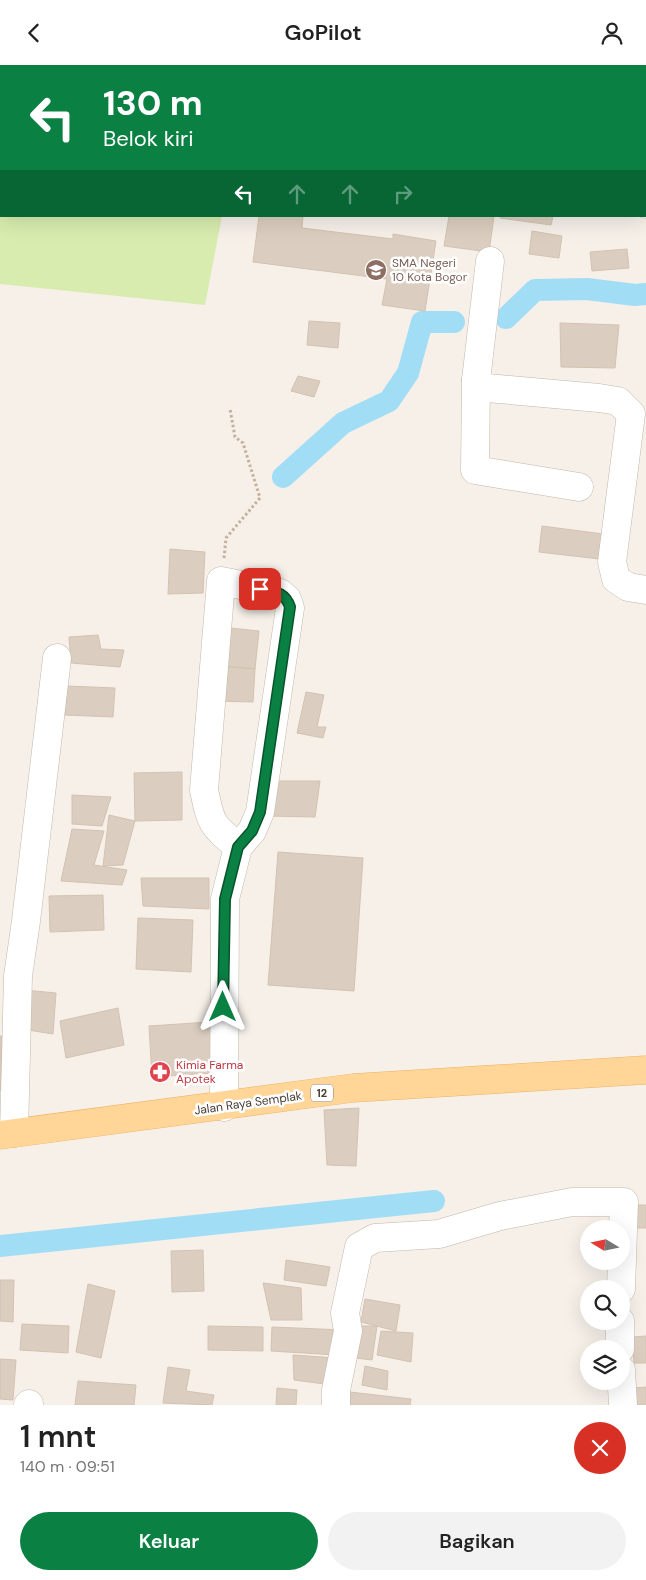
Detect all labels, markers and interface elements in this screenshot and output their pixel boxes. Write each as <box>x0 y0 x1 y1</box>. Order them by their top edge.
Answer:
text: GoPilot <box>284 18 362 47</box>
icon: back <box>20 19 48 47</box>
icon: person <box>598 19 626 47</box>
text: 130 m <box>103 80 203 126</box>
icon: left <box>20 85 85 150</box>
text: Belok kiri <box>103 124 193 153</box>
icon: left <box>230 180 258 208</box>
icon: ahead <box>283 180 311 208</box>
icon: ahead <box>336 180 364 208</box>
icon: right <box>389 180 417 208</box>
place label: SMA Negeri 10 Kota Bogor <box>392 255 468 285</box>
school or university icon: SMA Negeri 10 Kota Bogor <box>364 258 388 282</box>
pin <box>239 568 281 610</box>
icon: arrive <box>246 575 274 603</box>
position arrow <box>196 980 248 1032</box>
place label: Kimia Farma Apotek <box>176 1057 243 1087</box>
pharmacy icon: Kimia Farma Apotek <box>148 1060 172 1084</box>
road number: 12 <box>311 1085 333 1101</box>
street label: Jalan Raya Semplak <box>193 1088 303 1118</box>
north arrow <box>580 1220 630 1270</box>
map controls <box>580 1220 630 1390</box>
button: search <box>580 1280 630 1330</box>
button: layers <box>580 1340 630 1390</box>
text: 1 mnt <box>20 1417 96 1456</box>
button: close <box>574 1422 626 1474</box>
text: 140 m · 09:51 <box>20 1456 115 1477</box>
button: Keluar <box>20 1512 318 1570</box>
button: Bagikan <box>328 1512 626 1570</box>

